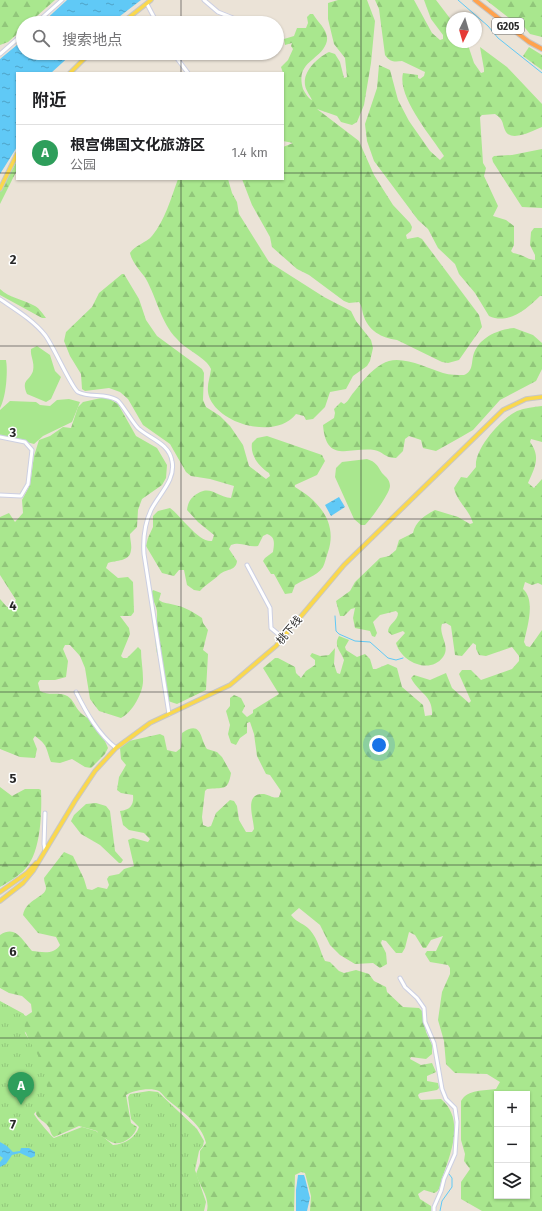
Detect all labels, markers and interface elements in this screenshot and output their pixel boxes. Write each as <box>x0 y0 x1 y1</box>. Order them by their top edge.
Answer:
north arrow <box>446 12 482 48</box>
search box <box>16 16 284 60</box>
road number: G205 <box>492 18 524 34</box>
icon: search <box>30 27 52 49</box>
text: 搜索地点 <box>62 31 122 49</box>
text: 附近 <box>32 90 66 111</box>
text: 根宫佛国文化旅游区 <box>70 136 205 154</box>
text: A <box>41 145 49 160</box>
text: 1.4 km <box>232 145 268 160</box>
text: 公园 <box>70 157 96 172</box>
text: 2 <box>10 252 17 267</box>
text: 3 <box>9 425 17 440</box>
text: 4 <box>9 598 17 613</box>
street label: 桃下线 <box>274 614 305 647</box>
your location <box>369 735 389 755</box>
text: 5 <box>10 771 17 786</box>
text: 6 <box>9 944 17 959</box>
pin: A <box>8 1072 34 1105</box>
map controls <box>494 1091 530 1199</box>
button: + <box>494 1091 530 1127</box>
text: 7 <box>10 1117 16 1132</box>
button: − <box>494 1127 530 1163</box>
button: layers <box>494 1163 530 1199</box>

